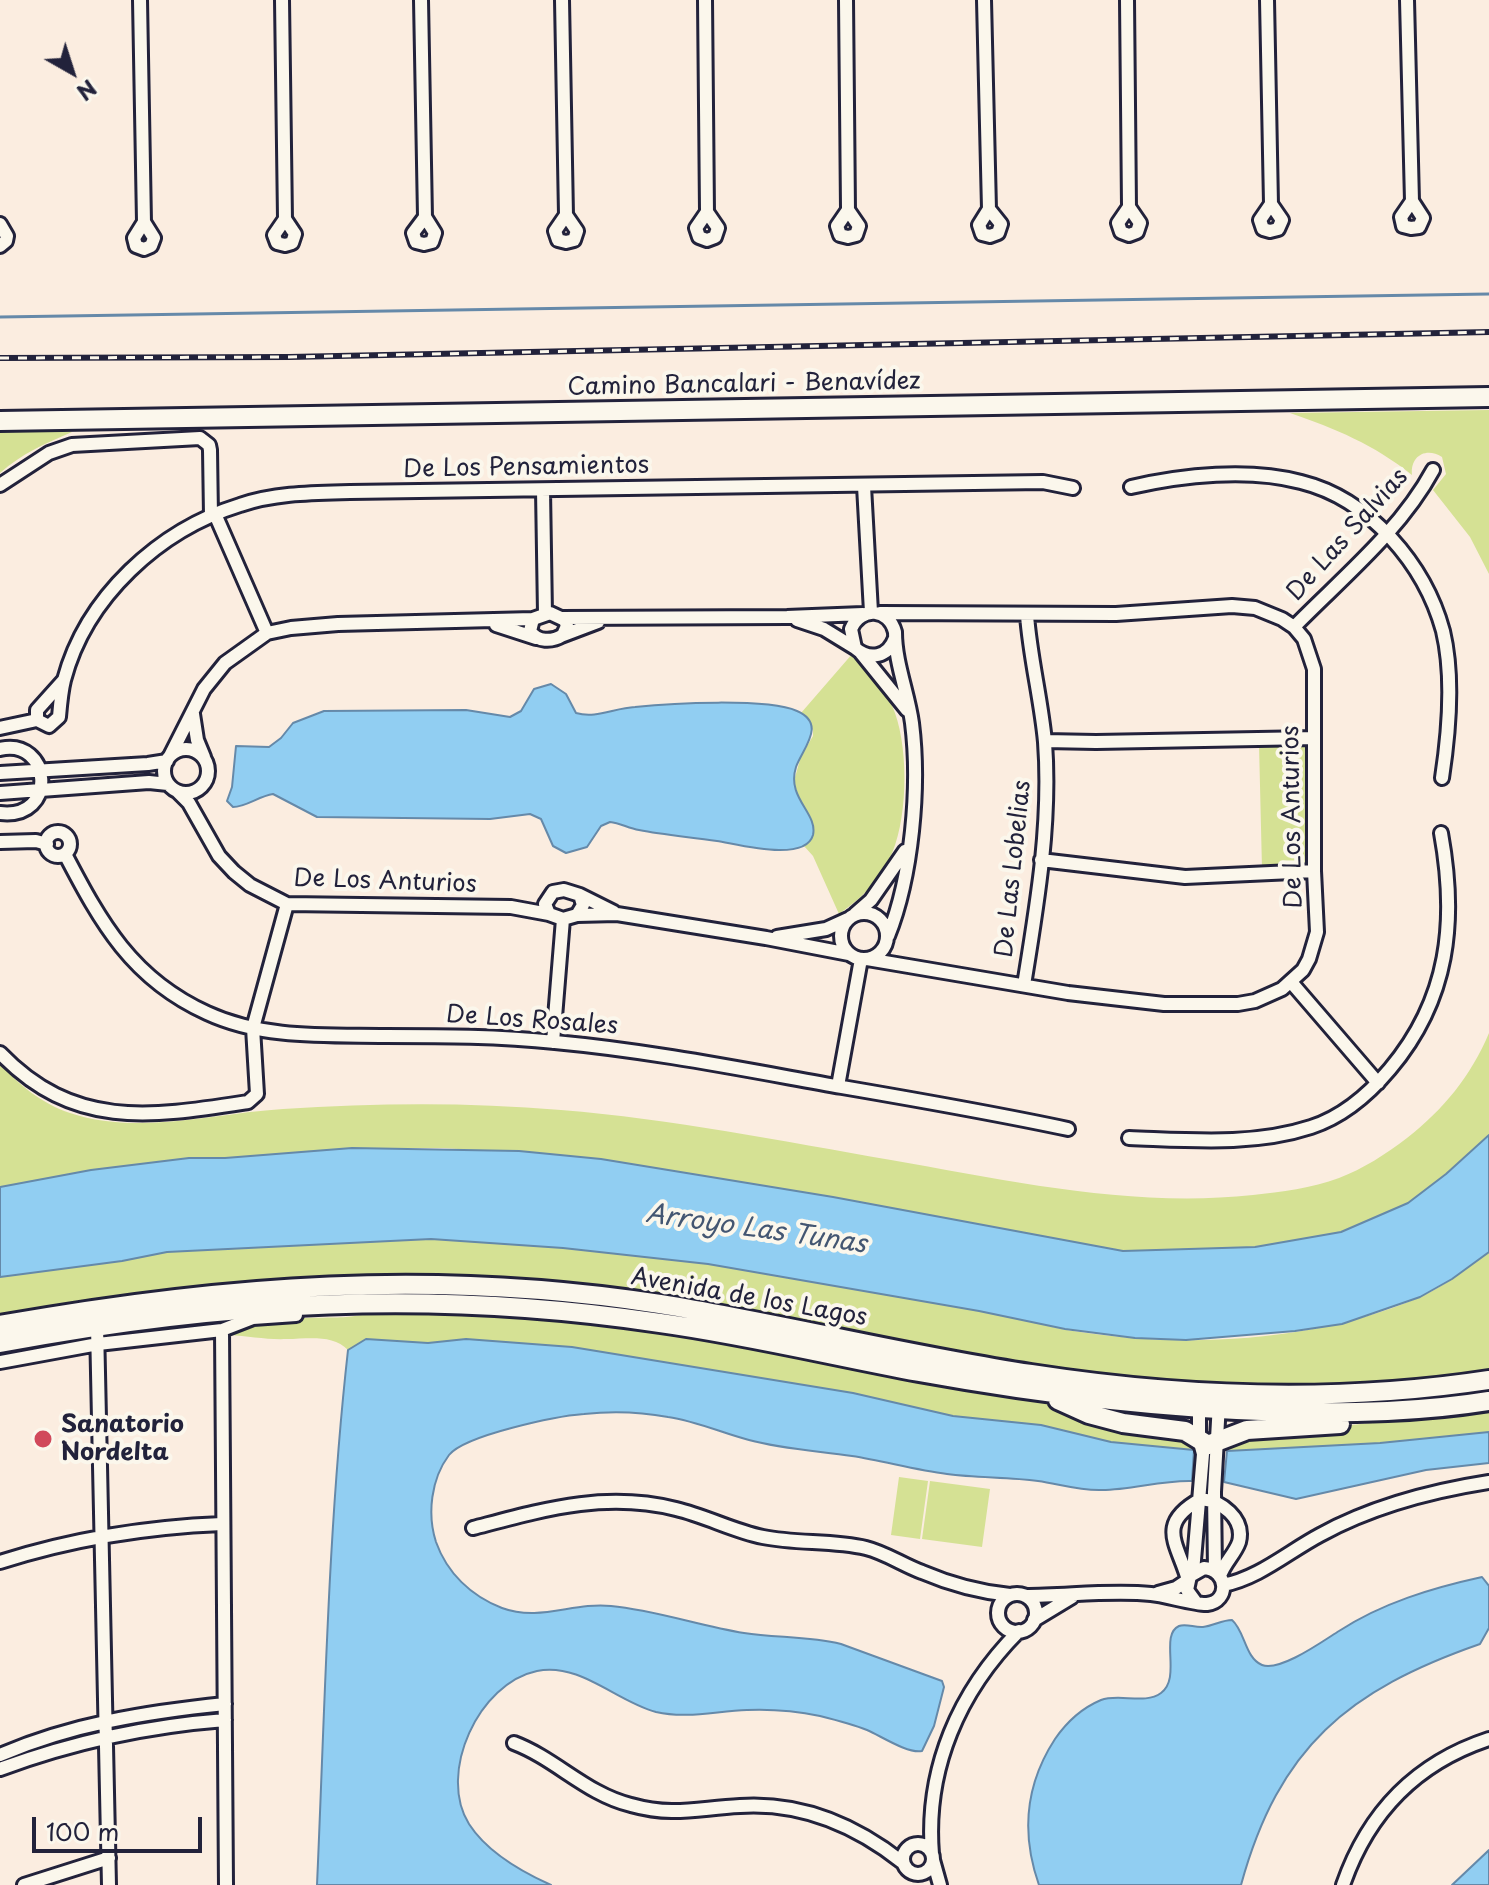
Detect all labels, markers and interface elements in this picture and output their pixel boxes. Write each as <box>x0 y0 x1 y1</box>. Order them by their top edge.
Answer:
north arrow <box>32 32 112 112</box>
text: N <box>70 73 105 109</box>
street label: Camino Bancalari - Benavídez <box>567 368 921 402</box>
street label: De Los Pensamientos <box>403 451 649 485</box>
street label: De Las Salvias <box>1281 463 1415 607</box>
street label: De Los Anturios <box>1277 725 1309 909</box>
street label: De Las Lobelias <box>990 779 1038 959</box>
street label: De Los Anturios <box>293 864 477 900</box>
street label: De Los Rosales <box>445 1001 619 1041</box>
water label: Arroyo Las Tunas <box>644 1199 868 1261</box>
street label: Avenida de los Lagos <box>629 1263 869 1333</box>
place label: Sanatorio Nordelta <box>61 1411 184 1467</box>
marker: Sanatorio Nordelta <box>32 1428 54 1450</box>
scale bar <box>36 1801 206 1851</box>
text: 100 m <box>46 1813 119 1849</box>

